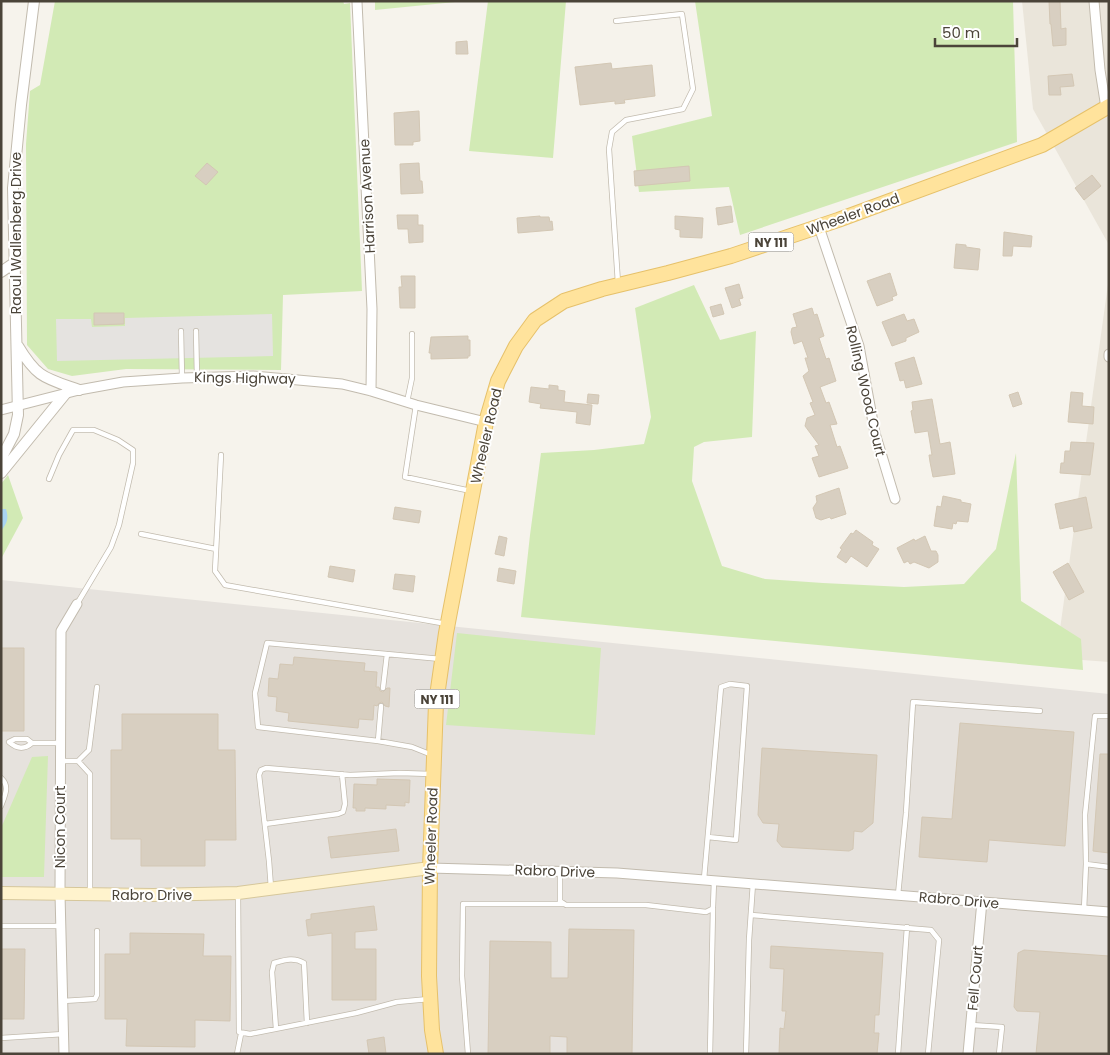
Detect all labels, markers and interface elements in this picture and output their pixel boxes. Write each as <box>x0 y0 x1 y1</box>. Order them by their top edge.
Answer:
scale bar <box>935 15 1018 47</box>
text: 50 m <box>942 22 980 43</box>
street label: Harrison Avenue <box>354 138 380 254</box>
street label: Raoul Wallenberg Drive <box>6 151 26 314</box>
street label: Wheeler Road <box>804 188 902 240</box>
road number: NY 111 <box>748 232 794 252</box>
street label: Rolling Wood Court <box>841 324 891 458</box>
street label: Kings Highway <box>194 367 296 389</box>
street label: Wheeler Road <box>465 386 507 486</box>
road number: NY 111 <box>414 690 460 709</box>
street label: Nicon Court <box>50 786 70 868</box>
street label: Wheeler Road <box>419 787 443 885</box>
street label: Rabro Drive <box>514 860 596 882</box>
street label: Rabro Drive <box>112 885 193 905</box>
street label: Rabro Drive <box>918 887 1000 913</box>
street label: Fell Court <box>962 945 988 1011</box>

